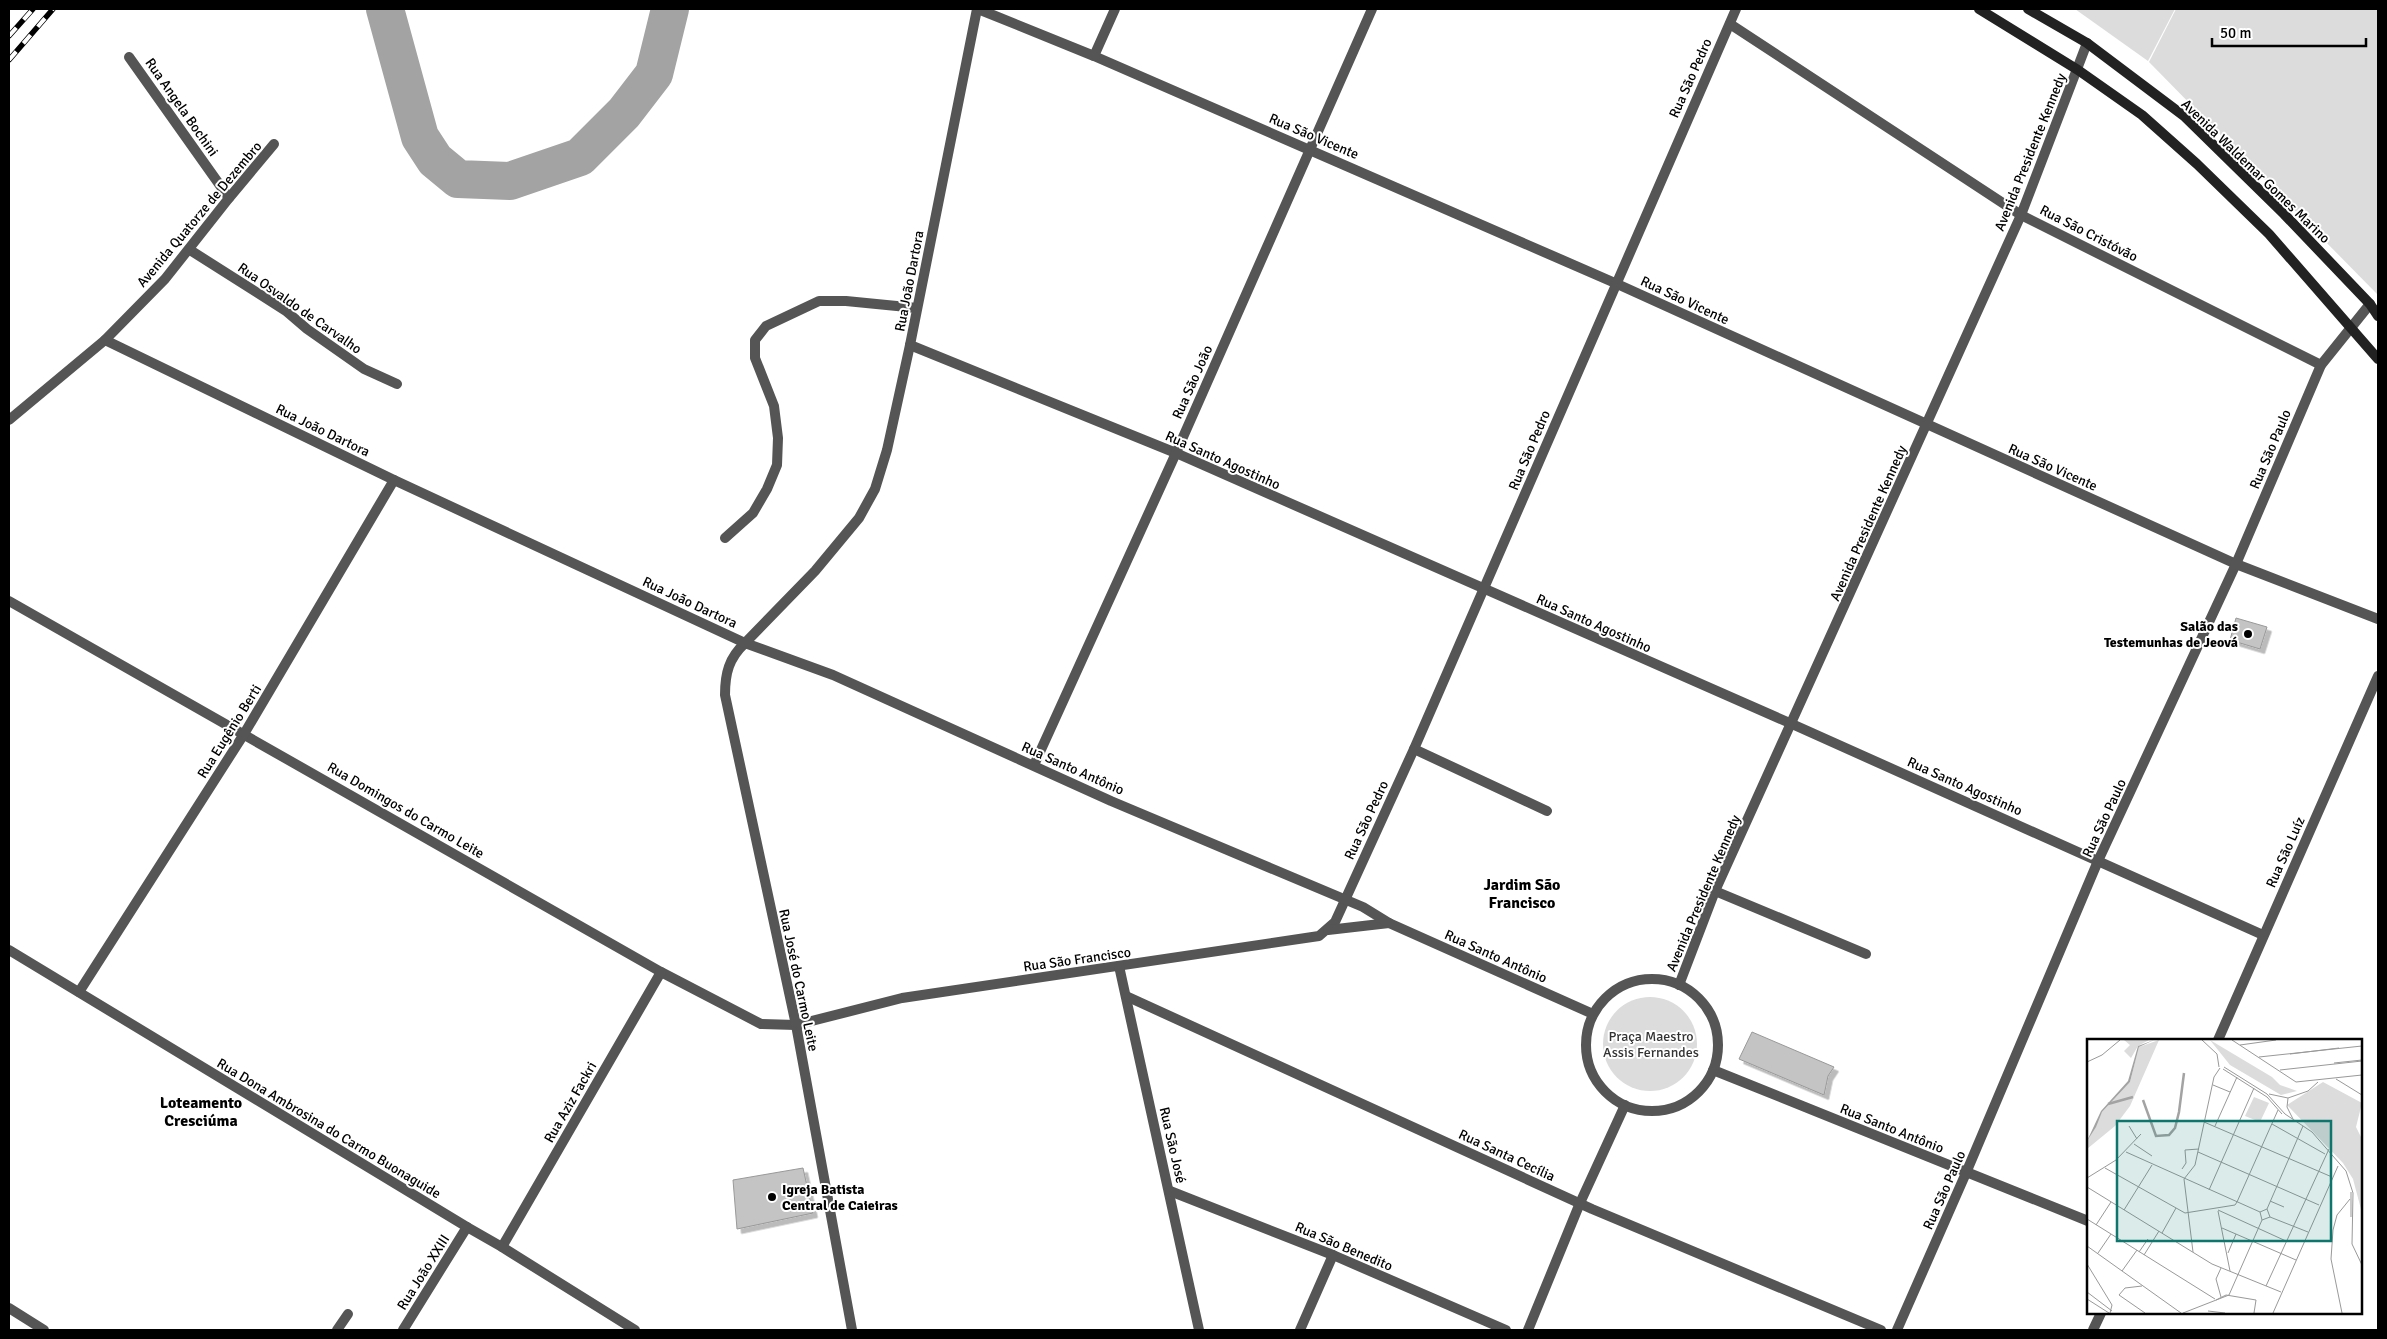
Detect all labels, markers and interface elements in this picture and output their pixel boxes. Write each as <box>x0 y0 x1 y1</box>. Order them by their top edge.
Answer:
scale bar <box>2212 15 2366 47</box>
text: 50 m <box>2220 24 2251 42</box>
street label: Rua São Pedro <box>1665 36 1716 121</box>
street label: Rua Angela Bochini <box>141 55 222 160</box>
street label: Avenida Presidente Kennedy <box>1991 71 2070 233</box>
street label: Avenida Waldemar Gomes Marino <box>2178 96 2334 247</box>
street label: Rua São Vicente <box>1266 110 1361 163</box>
street label: Avenida Quatorze de Dezembro <box>133 138 265 291</box>
street label: Rua São Cristóvão <box>2037 201 2141 265</box>
street label: Rua João Dartora <box>891 229 928 333</box>
street label: Rua Osvaldo de Carvalho <box>234 259 365 358</box>
street label: Rua São Vicente <box>1638 272 1732 328</box>
street label: Rua São João <box>1169 343 1216 422</box>
street label: Rua João Dartora <box>273 400 373 461</box>
street label: Rua São Paulo <box>2246 407 2295 492</box>
street label: Rua São Pedro <box>1505 408 1554 493</box>
street label: Rua Santo Agostinho <box>1163 427 1283 493</box>
street label: Rua São Vicente <box>2006 440 2100 495</box>
street label: Avenida Presidente Kennedy <box>1826 442 1911 604</box>
street label: Rua João Dartora <box>640 573 740 632</box>
street label: Rua Santo Agostinho <box>1534 590 1654 656</box>
place label: Salão das Testemunhas de Jeová <box>2104 618 2238 651</box>
marker: Salão das Testemunhas de Jeová <box>2242 628 2254 640</box>
street label: Rua Eugênio Berti <box>194 681 265 781</box>
street label: Rua Santo Antônio <box>1019 738 1127 799</box>
street label: Rua Santo Agostinho <box>1905 753 2025 819</box>
street label: Rua Domingos do Carmo Leite <box>324 759 487 862</box>
street label: Rua São Paulo <box>2079 776 2130 860</box>
street label: Rua São Pedro <box>1341 778 1392 862</box>
street label: Avenida Presidente Kennedy <box>1663 812 1744 974</box>
street label: Rua São Luíz <box>2262 814 2309 890</box>
district label: Jardim São Francisco <box>1484 875 1560 913</box>
street label: Rua José do Carmo Leite <box>775 907 822 1053</box>
street label: Rua Santo Antônio <box>1442 926 1550 987</box>
street label: Rua São Francisco <box>1022 944 1132 975</box>
park label: Praça Maestro Assis Fernandes <box>1603 1028 1699 1061</box>
inset map <box>2087 1039 2362 1314</box>
street label: Rua Dona Ambrosina do Carmo Buonaguide <box>214 1055 444 1202</box>
street label: Rua Aziz Fackri <box>540 1059 600 1146</box>
district label: Loteamento Cresciúma <box>160 1093 242 1131</box>
street label: Rua Santo Antônio <box>1837 1100 1946 1157</box>
street label: Rua São José <box>1155 1105 1190 1185</box>
street label: Rua Santa Cecília <box>1456 1126 1558 1185</box>
street label: Rua São Paulo <box>1919 1148 1969 1232</box>
place label: Igreja Batista Central de Caieiras <box>782 1181 898 1214</box>
marker: Igreja Batista Central de Caieiras <box>766 1191 778 1203</box>
street label: Rua São Benedito <box>1292 1218 1395 1275</box>
street label: Rua João XXIII <box>394 1231 453 1313</box>

